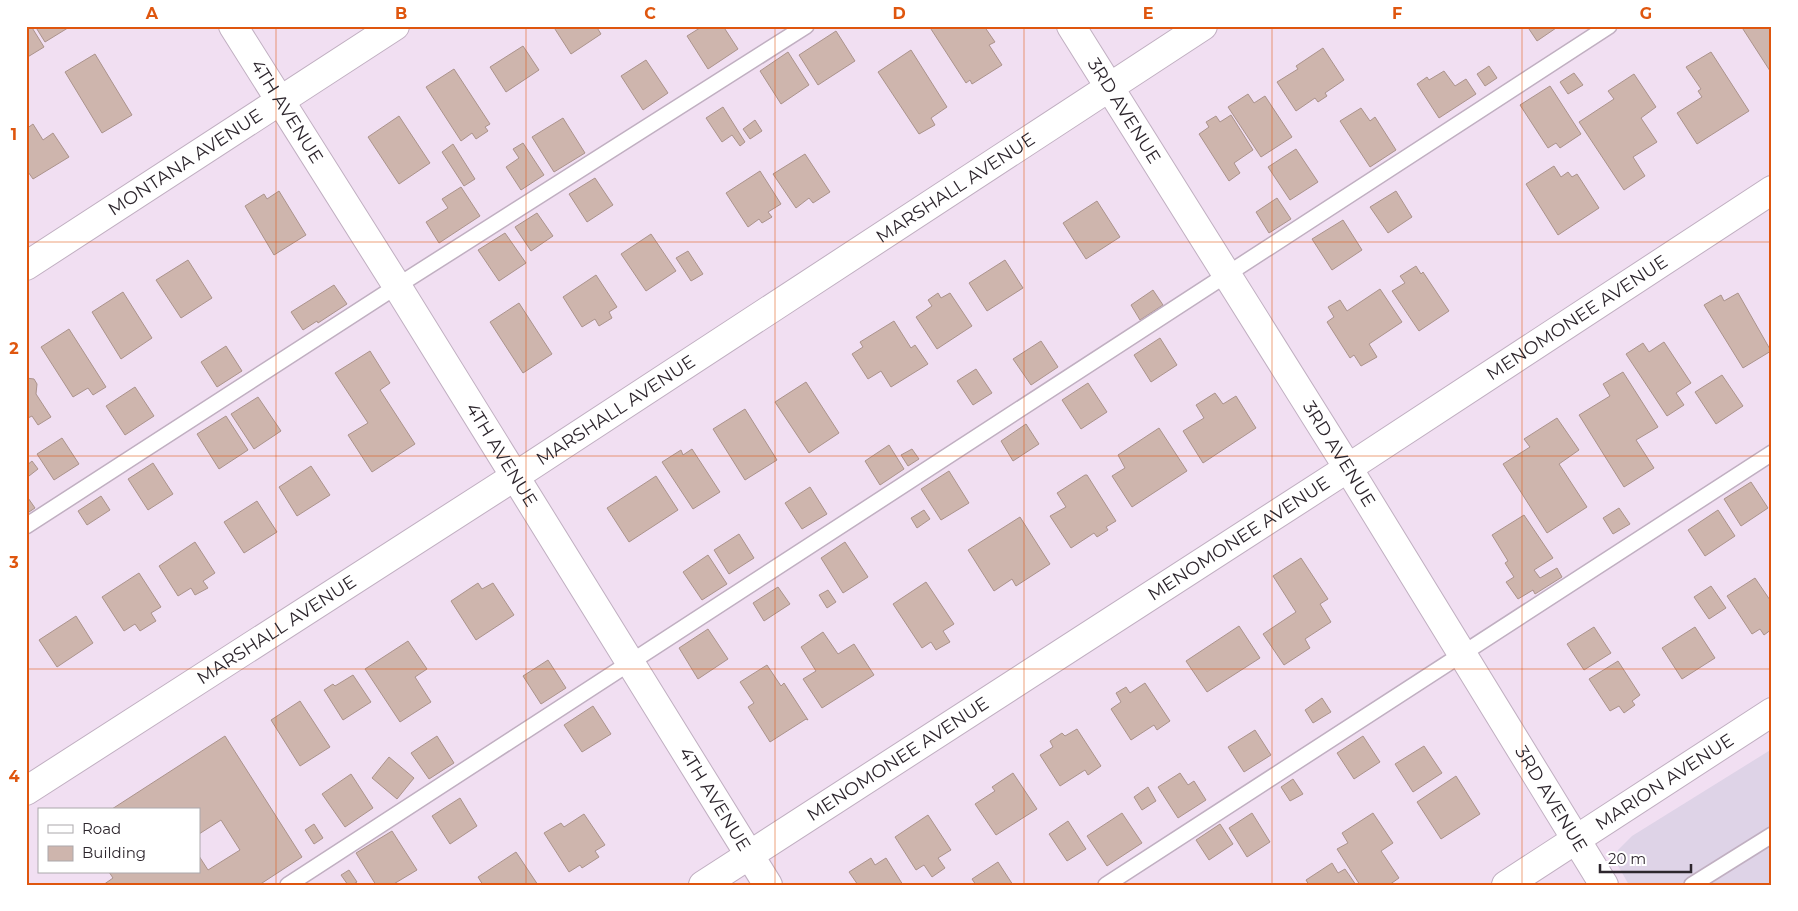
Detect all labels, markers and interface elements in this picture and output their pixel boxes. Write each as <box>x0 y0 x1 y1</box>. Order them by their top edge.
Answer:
text: A <box>145 4 159 23</box>
text: B <box>395 4 407 23</box>
text: C <box>644 4 656 23</box>
text: D <box>892 4 906 23</box>
text: E <box>1143 4 1153 23</box>
text: F <box>1392 4 1402 23</box>
text: G <box>1640 4 1652 23</box>
street label: 3RD AVENUE <box>1083 54 1165 168</box>
street label: 4TH AVENUE <box>246 56 328 167</box>
street label: MONTANA AVENUE <box>104 104 266 221</box>
text: 1 <box>11 125 17 144</box>
street label: MARSHALL AVENUE <box>872 128 1039 248</box>
street label: MENOMONEE AVENUE <box>1482 250 1672 385</box>
text: 2 <box>9 339 19 358</box>
street label: MARSHALL AVENUE <box>532 350 699 470</box>
street label: 3RD AVENUE <box>1298 397 1380 511</box>
street label: 4TH AVENUE <box>461 399 542 511</box>
street label: MENOMONEE AVENUE <box>1144 472 1334 605</box>
text: 3 <box>8 553 19 572</box>
street label: MARSHALL AVENUE <box>193 570 360 689</box>
street label: MENOMONEE AVENUE <box>803 692 993 826</box>
street label: MARION AVENUE <box>1591 729 1738 835</box>
street label: 3RD AVENUE <box>1510 742 1592 856</box>
street label: 4TH AVENUE <box>674 743 755 855</box>
text: 4 <box>8 767 20 786</box>
legend <box>38 808 200 874</box>
text: Road <box>82 819 121 838</box>
scale bar <box>1600 841 1692 873</box>
text: Building <box>82 843 146 862</box>
text: 20 m <box>1608 849 1646 868</box>

